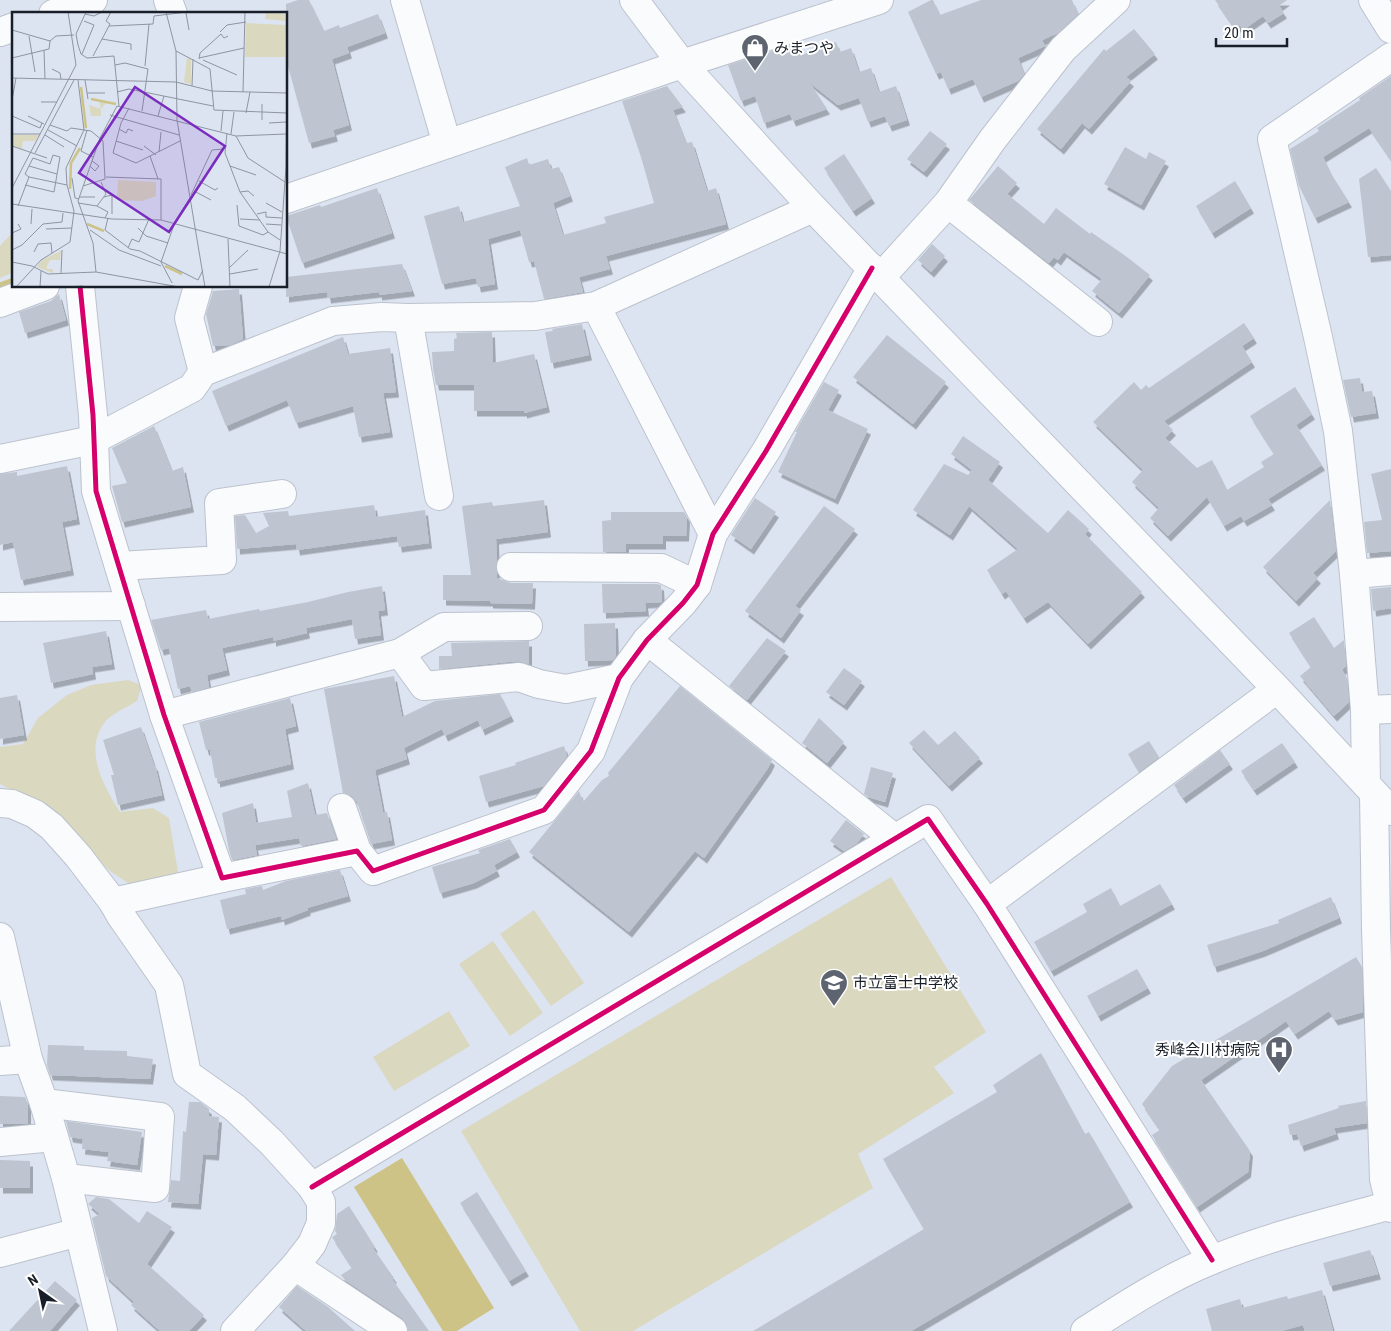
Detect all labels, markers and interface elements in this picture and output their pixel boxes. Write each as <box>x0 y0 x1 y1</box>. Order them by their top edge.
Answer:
inset map <box>12 12 288 288</box>
scale bar <box>1216 15 1287 47</box>
text: 20 m <box>1224 24 1254 42</box>
shop icon: みまつや <box>740 33 770 72</box>
place label: みまつや <box>774 39 834 57</box>
school or university icon: 市立富士中学校 <box>819 968 849 1007</box>
place label: 市立富士中学校 <box>853 974 958 992</box>
hospital icon: 秀峰会川村病院 <box>1264 1035 1294 1074</box>
place label: 秀峰会川村病院 <box>1155 1041 1260 1059</box>
north arrow <box>15 1266 65 1316</box>
text: N <box>25 1271 41 1289</box>

